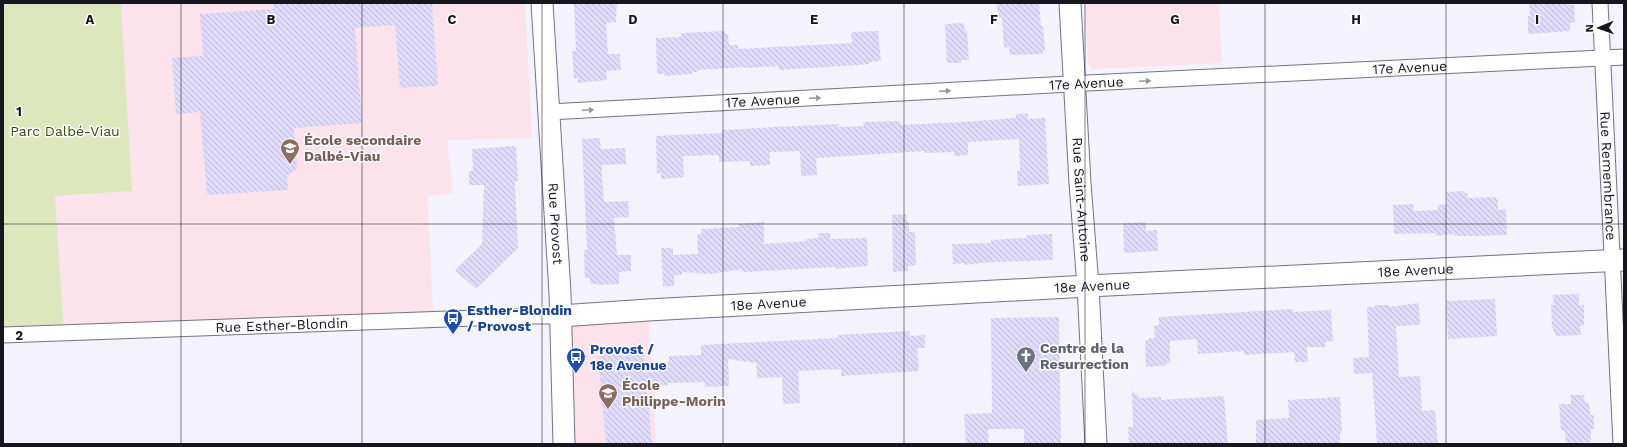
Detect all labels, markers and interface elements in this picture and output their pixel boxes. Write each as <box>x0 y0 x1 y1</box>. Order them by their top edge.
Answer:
north arrow <box>1579 8 1619 48</box>
text: A <box>86 12 95 27</box>
text: B <box>267 12 276 27</box>
text: C <box>448 12 457 27</box>
text: D <box>628 12 638 27</box>
text: E <box>810 12 818 27</box>
text: F <box>990 12 998 27</box>
text: G <box>1170 12 1180 27</box>
text: H <box>1351 12 1361 27</box>
text: I <box>1535 12 1539 27</box>
text: N <box>1583 24 1596 33</box>
street label: 17e Avenue <box>1372 58 1447 77</box>
street label: 17e Avenue <box>1049 73 1124 93</box>
one-way arrow <box>1139 77 1151 84</box>
one-way arrow <box>939 88 952 94</box>
street label: 17e Avenue <box>725 91 800 110</box>
one-way arrow <box>809 95 822 101</box>
text: 1 <box>16 104 22 119</box>
one-way arrow <box>582 107 594 114</box>
street label: Rue Remembrance <box>1597 111 1619 241</box>
park label: Parc Dalbé-Viau <box>10 123 120 139</box>
place label: École secondaire Dalbé-Viau <box>304 132 421 164</box>
school or university icon: École secondaire Dalbé-Viau <box>279 137 301 165</box>
street label: Rue Saint-Antoine <box>1069 137 1094 263</box>
street label: Rue Provost <box>545 182 566 265</box>
street label: 18e Avenue <box>1377 260 1454 280</box>
street label: 18e Avenue <box>1054 276 1130 296</box>
street label: 18e Avenue <box>730 293 807 313</box>
place label: Esther-Blondin / Provost <box>467 302 572 334</box>
bus stop icon: Esther-Blondin / Provost <box>442 307 464 335</box>
street label: Rue Esther-Blondin <box>215 315 349 335</box>
text: 2 <box>15 328 23 343</box>
place label: Centre de la Resurrection <box>1040 340 1129 372</box>
place label: Provost / 18e Avenue <box>590 341 667 373</box>
church icon: Centre de la Resurrection <box>1015 345 1037 373</box>
bus stop icon: Provost / 18e Avenue <box>565 346 587 374</box>
place label: École Philippe-Morin <box>622 377 726 409</box>
school or university icon: École Philippe-Morin <box>597 382 619 410</box>

